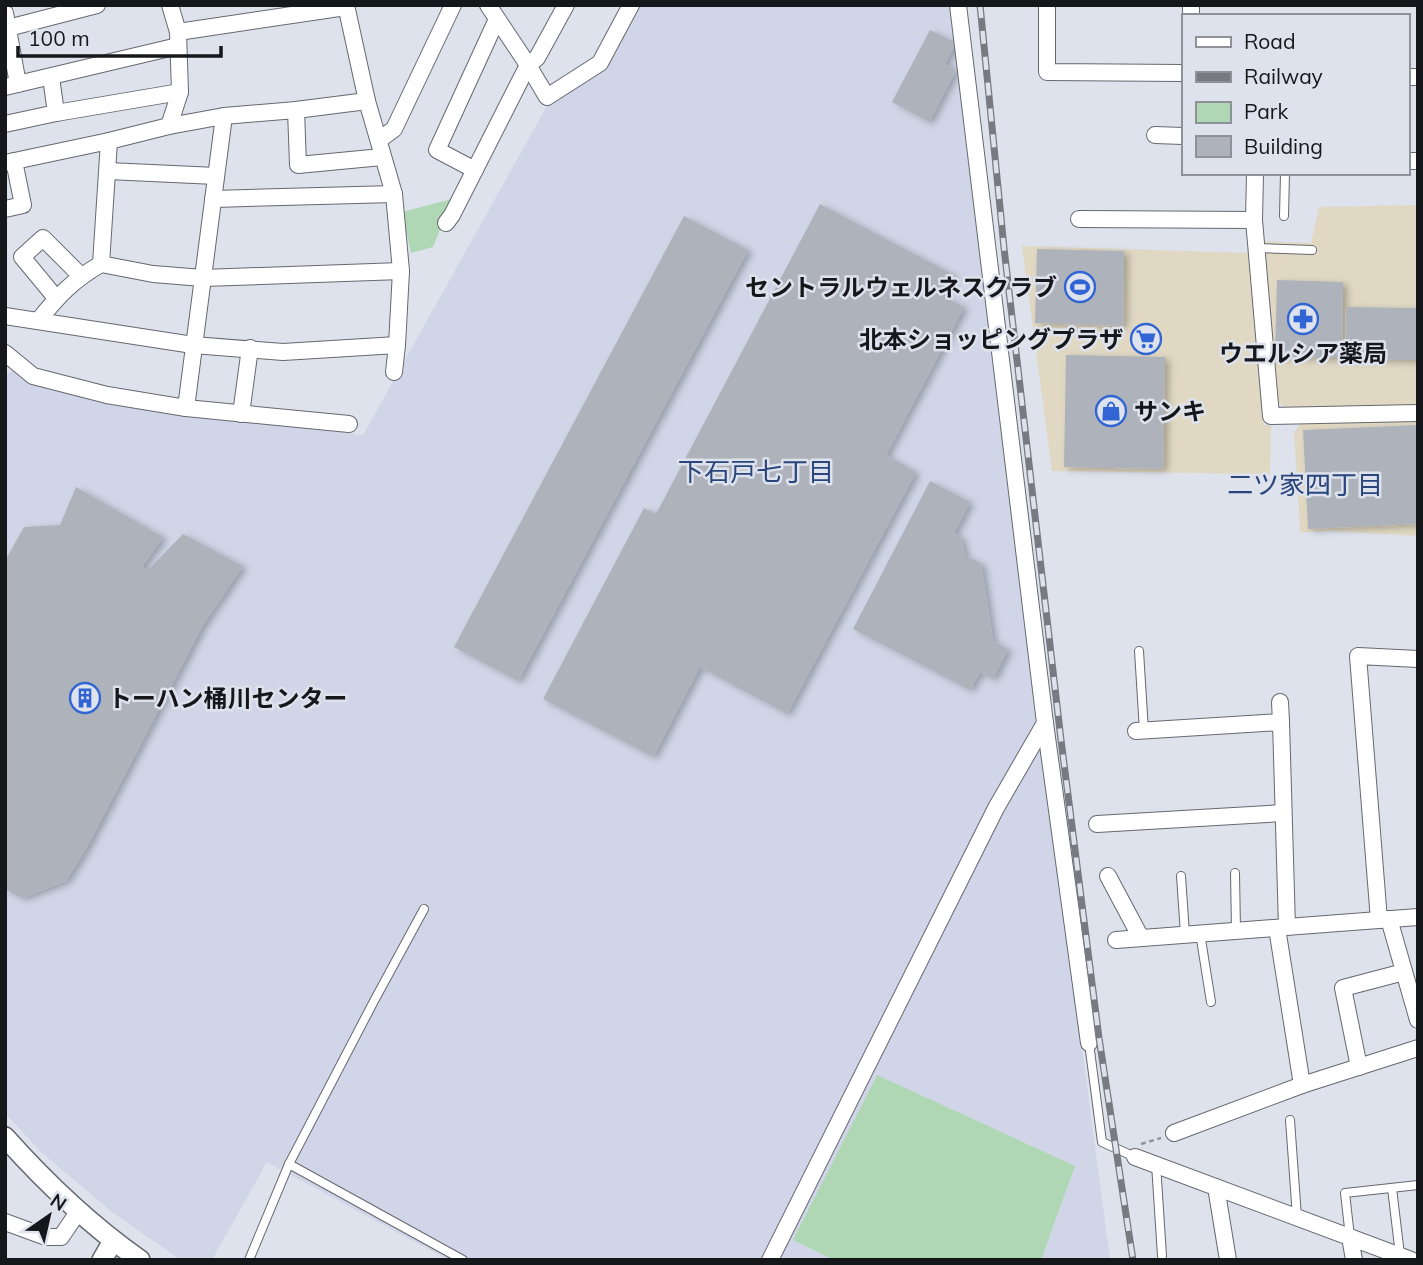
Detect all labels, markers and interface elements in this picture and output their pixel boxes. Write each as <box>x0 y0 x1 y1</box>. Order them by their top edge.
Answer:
scale bar <box>18 14 220 58</box>
legend <box>1182 14 1409 175</box>
text: 100 m <box>28 25 90 51</box>
text: Road <box>1244 28 1295 54</box>
text: Railway <box>1244 63 1323 89</box>
text: Park <box>1244 98 1288 124</box>
text: Building <box>1244 133 1323 159</box>
sports icon: セントラルウェルネスクラブ <box>1063 270 1097 304</box>
place label: セントラルウェルネスクラブ <box>745 272 1057 302</box>
pharmacy icon: ウエルシア薬局 <box>1286 302 1320 336</box>
supermarket icon: 北本ショッピングプラザ <box>1129 322 1163 356</box>
place label: 北本ショッピングプラザ <box>859 324 1123 354</box>
place label: ウエルシア薬局 <box>1219 338 1387 368</box>
shop icon: サンキ <box>1094 394 1128 428</box>
place label: サンキ <box>1134 396 1206 426</box>
district label: 下石戸七丁目 <box>678 455 834 488</box>
district label: 二ツ家四丁目 <box>1227 468 1383 501</box>
building icon: トーハン桶川センター <box>68 681 102 715</box>
place label: トーハン桶川センター <box>108 683 348 713</box>
north arrow <box>14 1181 84 1251</box>
text: N <box>46 1188 71 1216</box>

